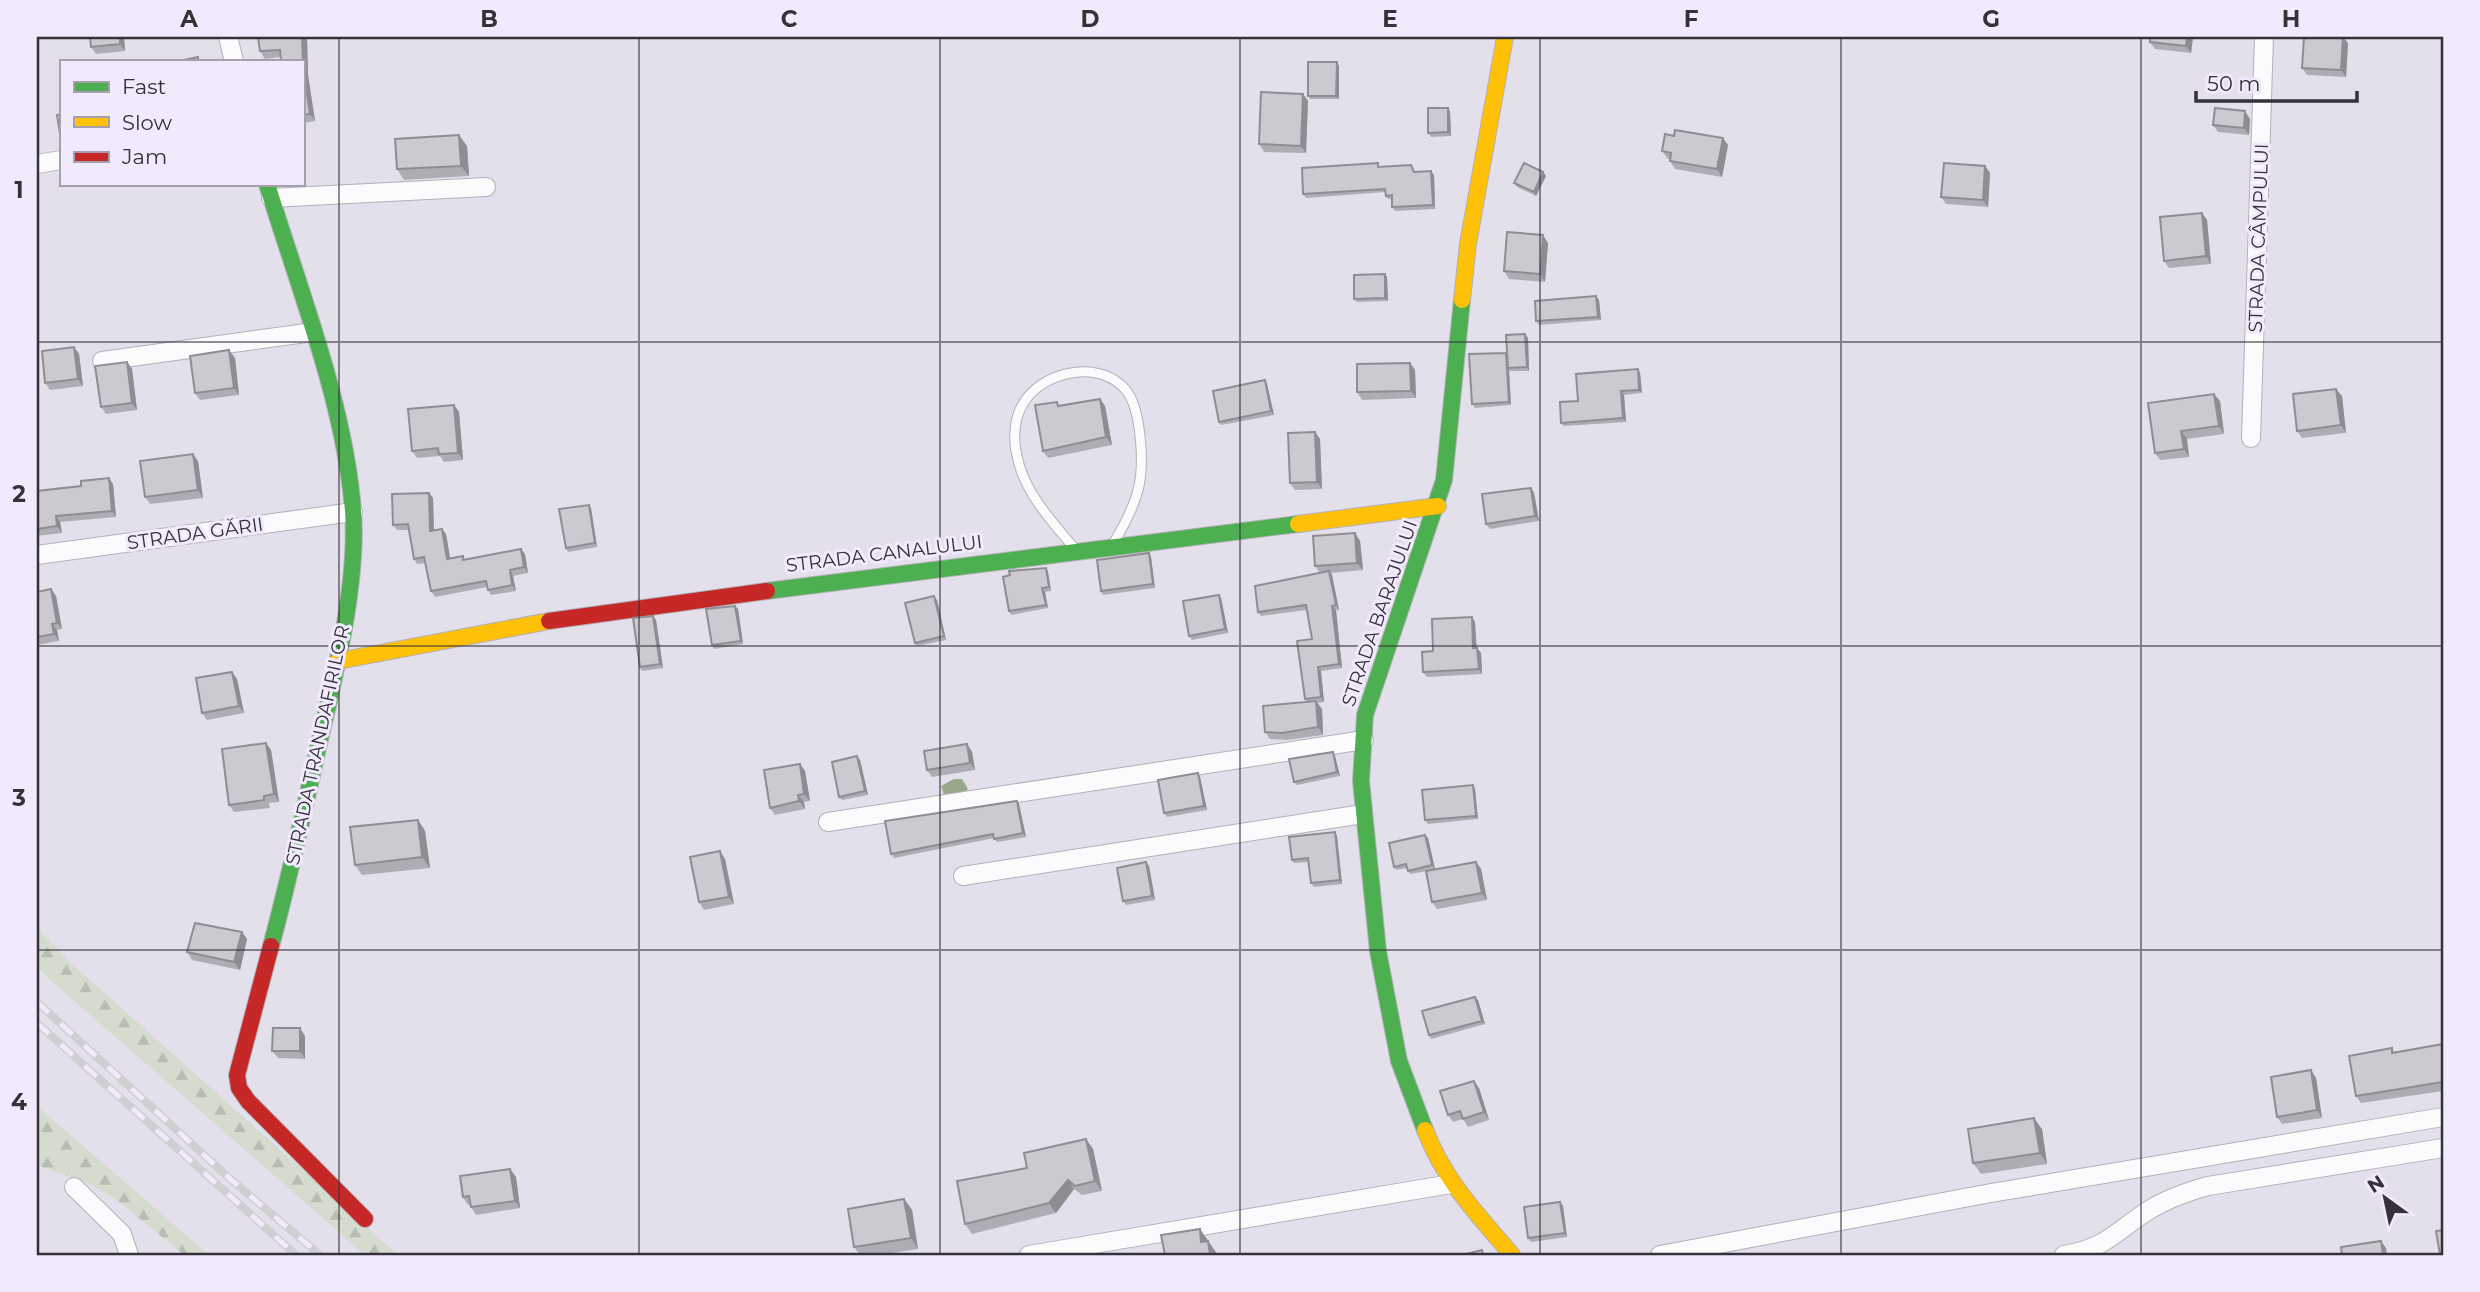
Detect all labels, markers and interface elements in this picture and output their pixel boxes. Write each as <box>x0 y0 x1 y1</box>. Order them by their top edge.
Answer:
text: A <box>179 5 198 33</box>
text: B <box>480 5 498 33</box>
text: C <box>781 5 798 33</box>
text: D <box>1081 5 1100 33</box>
text: E <box>1382 5 1398 33</box>
text: F <box>1684 5 1699 33</box>
text: G <box>1982 5 2000 33</box>
text: H <box>2282 5 2300 33</box>
legend <box>60 60 304 186</box>
scale bar <box>2196 60 2358 104</box>
text: 50 m <box>2207 71 2261 96</box>
text: Fast <box>122 74 166 99</box>
text: Slow <box>122 110 172 135</box>
street label: STRADA CÂMPULUI <box>2244 143 2273 333</box>
text: Jam <box>121 144 167 169</box>
text: 1 <box>14 176 24 204</box>
text: 2 <box>12 480 26 508</box>
street label: STRADA GĂRII <box>125 513 265 554</box>
street label: STRADA BARAJULUI <box>1337 517 1422 709</box>
street label: STRADA CANALULUI <box>785 530 983 577</box>
street label: STRADA TRANDAFIRILOR <box>281 623 354 867</box>
text: 3 <box>11 784 26 812</box>
text: 4 <box>11 1088 27 1116</box>
north arrow <box>2350 1162 2420 1232</box>
text: N <box>2363 1170 2389 1198</box>

